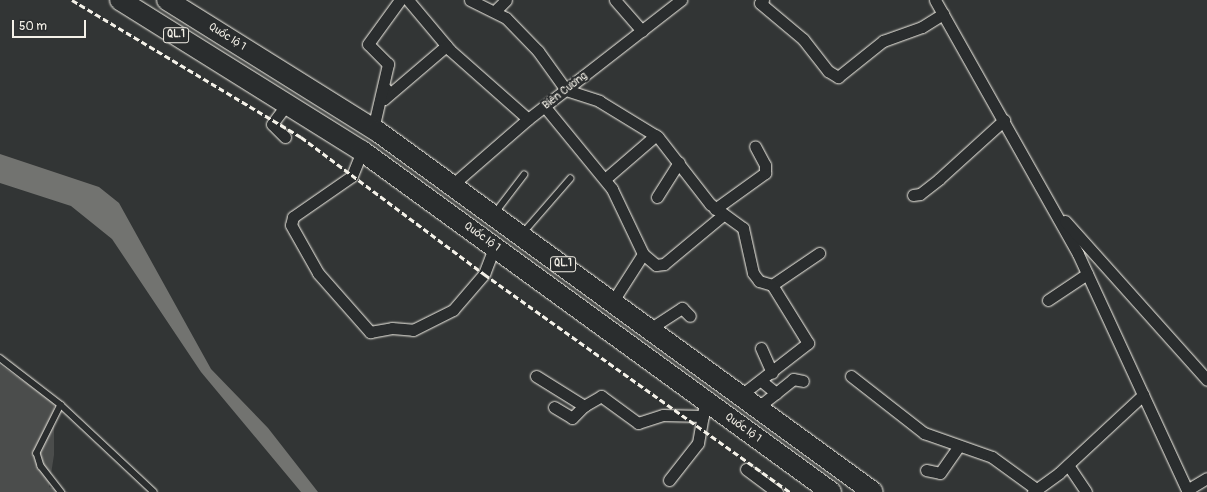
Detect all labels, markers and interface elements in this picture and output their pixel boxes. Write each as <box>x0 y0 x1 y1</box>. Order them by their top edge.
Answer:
scale bar <box>14 12 88 38</box>
text: 50 m <box>19 19 47 34</box>
street label: Quốc lộ 1 <box>206 20 248 54</box>
road number: QL.1 <box>163 27 189 43</box>
street label: Biên Cương <box>540 70 590 112</box>
street label: Quốc lộ 1 <box>461 219 503 255</box>
road number: QL.1 <box>550 256 576 272</box>
street label: Quốc lộ 1 <box>722 410 764 446</box>

